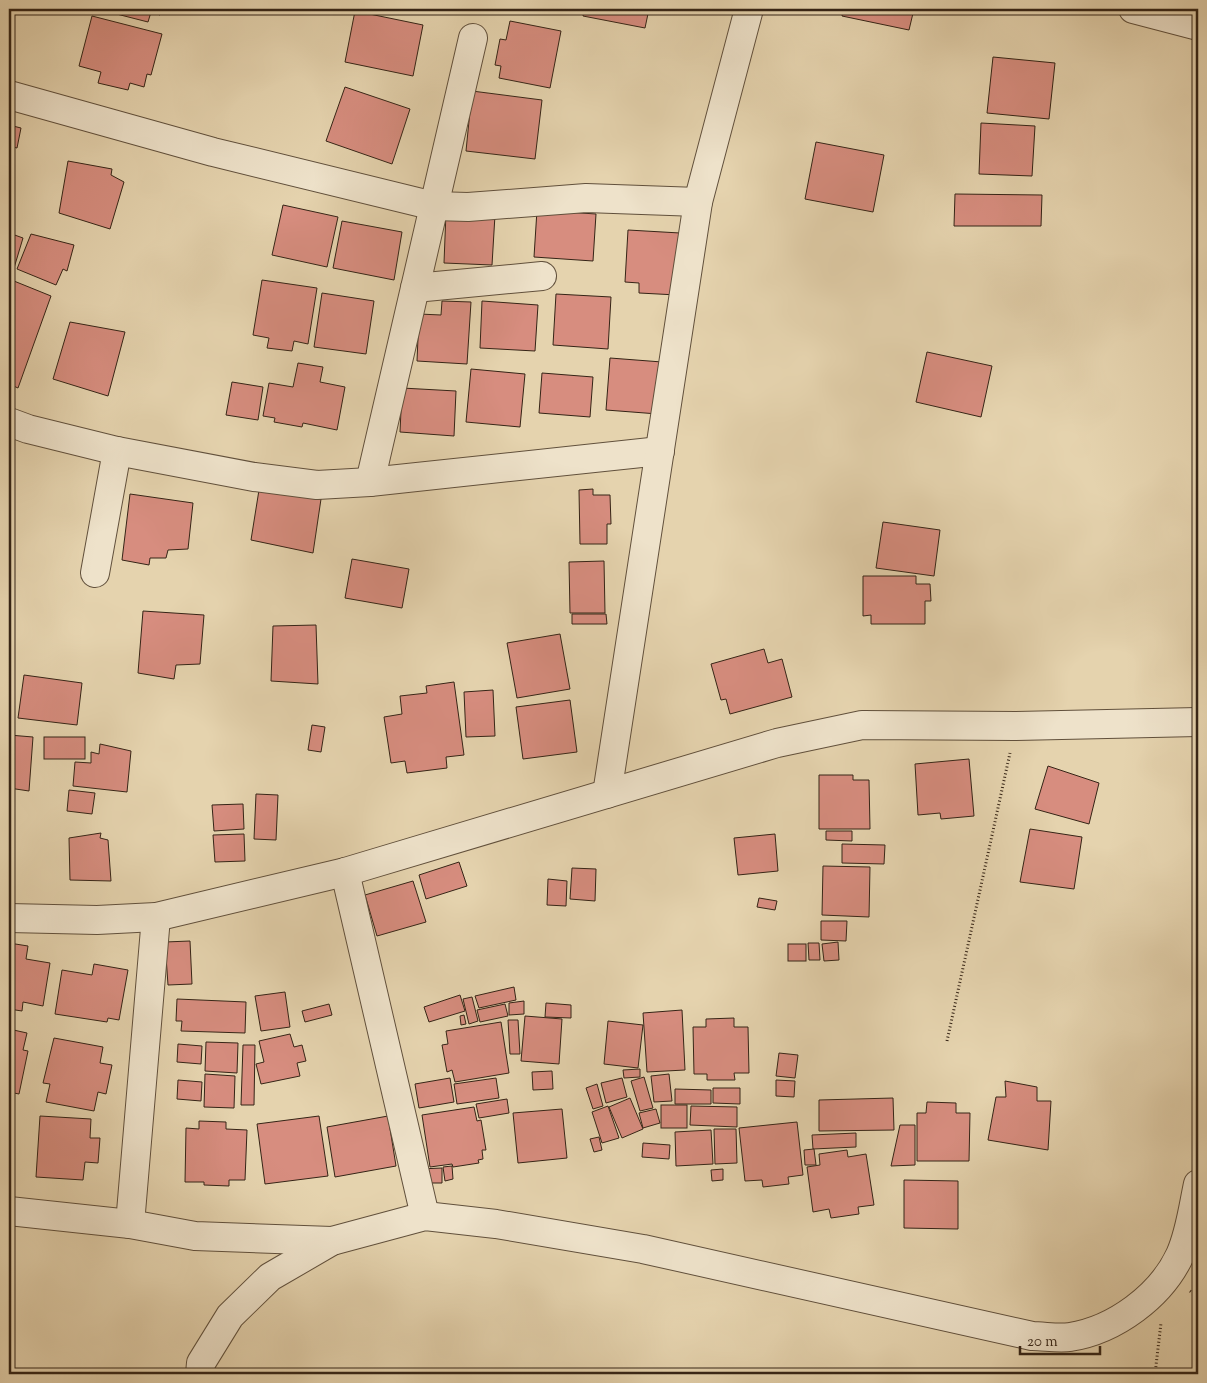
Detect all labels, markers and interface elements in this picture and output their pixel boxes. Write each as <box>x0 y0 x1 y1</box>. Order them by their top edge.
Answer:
scale bar <box>1020 1323 1100 1355</box>
text: 20 m <box>1027 1332 1058 1353</box>

